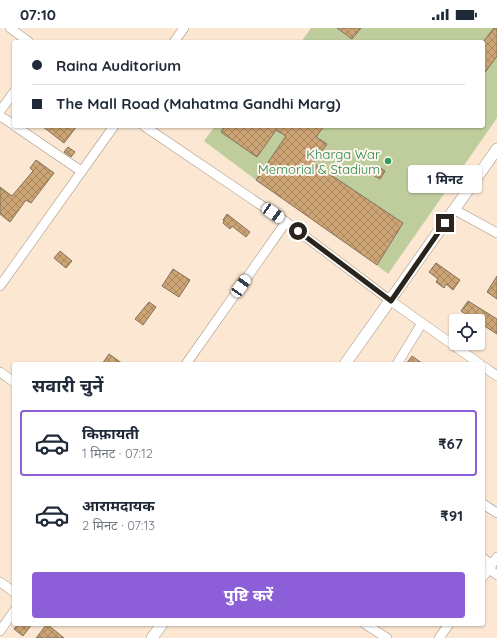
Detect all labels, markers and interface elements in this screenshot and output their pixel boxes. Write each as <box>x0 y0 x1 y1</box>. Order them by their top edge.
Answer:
text: 07:10 <box>20 5 56 24</box>
text: Raina Auditorium <box>56 56 181 75</box>
text: The Mall Road (Mahatma Gandhi Marg) <box>56 94 341 113</box>
place label: Kharga War Memorial & Stadium <box>258 146 380 177</box>
marker: Kharga War Memorial & Stadium <box>383 156 393 166</box>
callout: 1 मिनट <box>408 165 482 193</box>
text: 1 मिनट <box>427 171 463 187</box>
car <box>260 201 286 225</box>
route end <box>436 214 454 232</box>
route start <box>289 222 307 240</box>
car <box>229 273 253 299</box>
map controls <box>449 314 485 350</box>
button: locate <box>449 314 485 350</box>
text: सवारी चुनें <box>32 374 103 397</box>
text: किफ़ायती <box>82 424 139 443</box>
icon: car <box>34 425 70 461</box>
text: ₹67 <box>438 434 463 453</box>
text: 1 मिनट · 07:12 <box>82 445 153 461</box>
text: आरामदायक <box>82 496 155 515</box>
icon: car <box>34 497 70 533</box>
text: ₹91 <box>440 506 463 525</box>
text: 2 मिनट · 07:13 <box>82 517 155 533</box>
button: पुष्टि करें <box>32 572 465 618</box>

